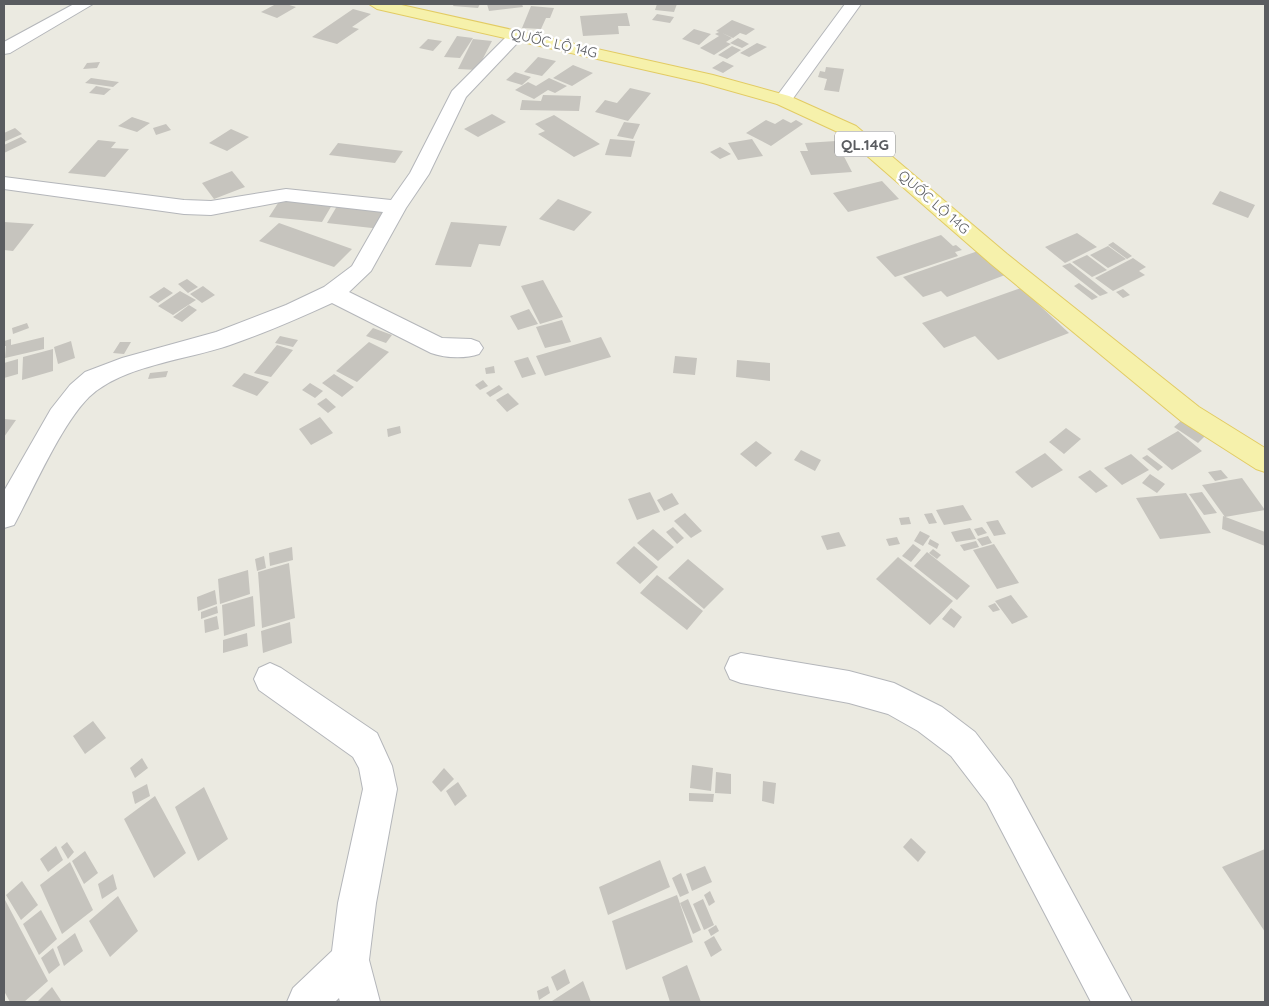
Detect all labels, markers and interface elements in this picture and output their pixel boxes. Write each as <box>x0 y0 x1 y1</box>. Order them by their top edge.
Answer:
street label: QUỐC LỘ 14G <box>509 24 599 62</box>
road number: QL.14G <box>835 132 895 156</box>
street label: QUỐC LỘ 14G <box>895 166 973 238</box>

